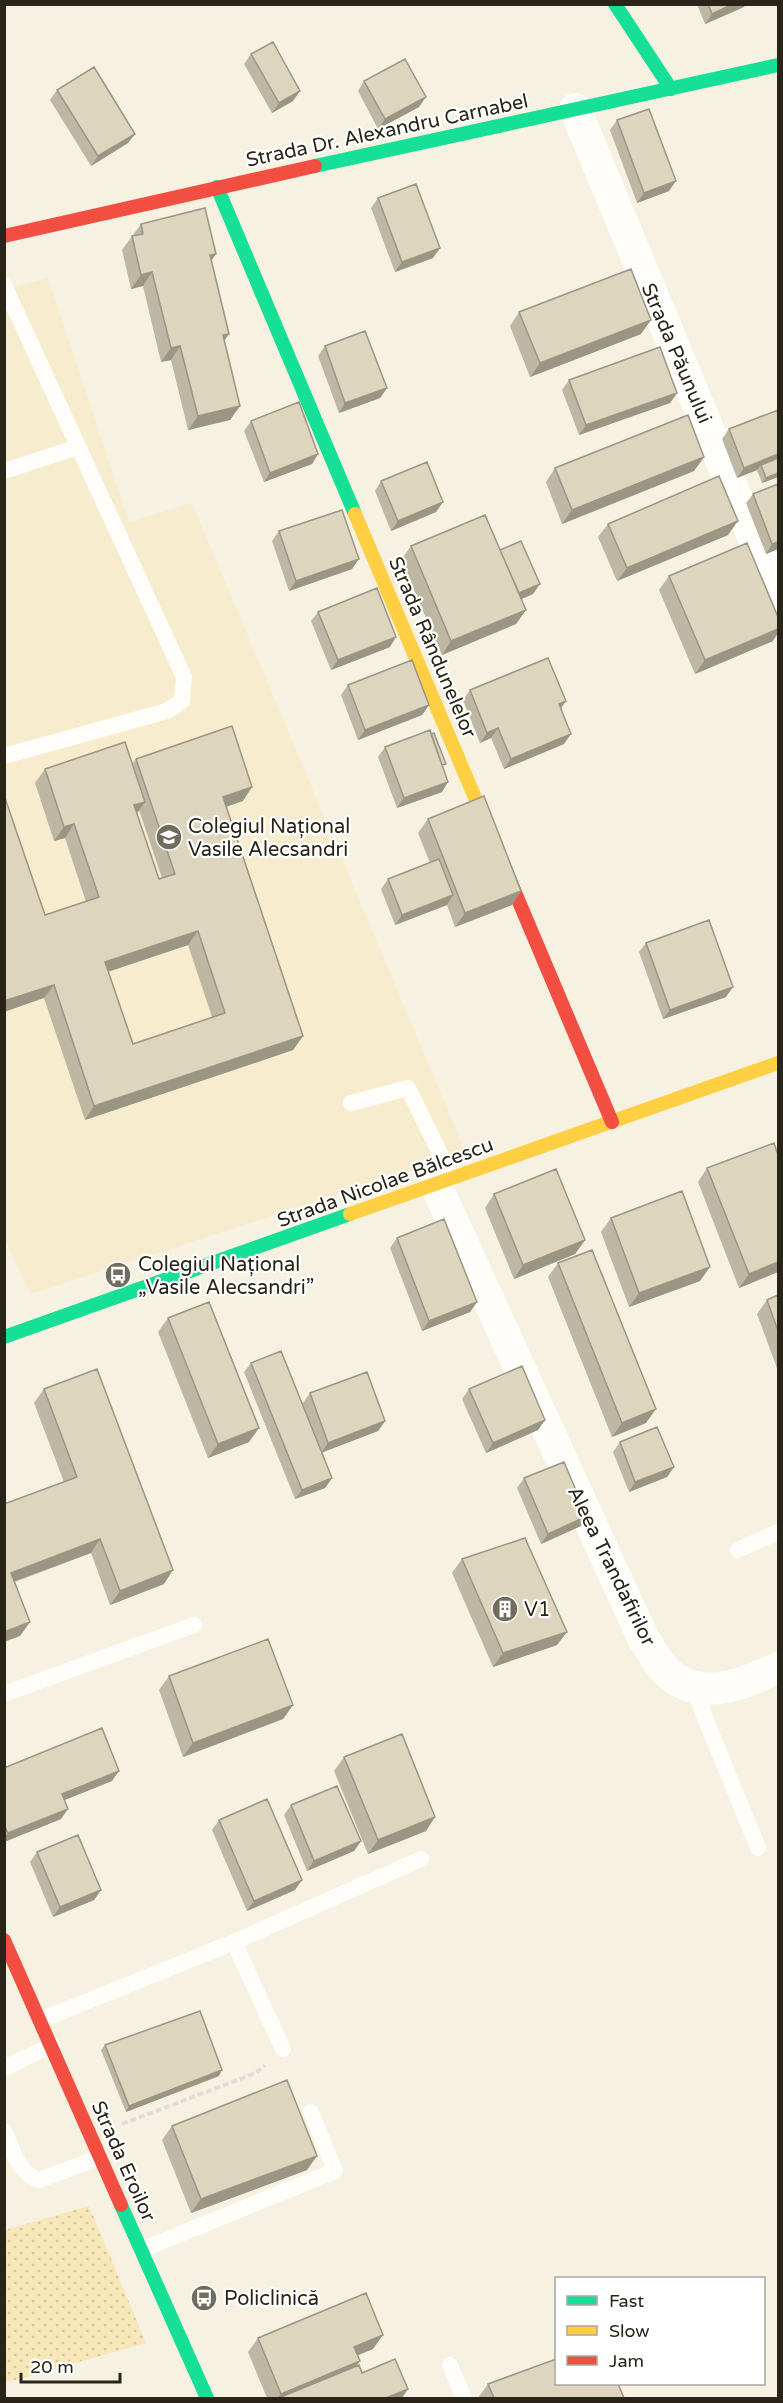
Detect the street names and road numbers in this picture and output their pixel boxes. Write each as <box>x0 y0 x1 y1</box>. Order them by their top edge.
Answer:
street label: Strada Dr. Alexandru Carnabel <box>244 89 530 173</box>
street label: Strada Păunului <box>636 280 716 427</box>
street label: Strada Rândunelelor <box>383 553 481 742</box>
street label: Strada Nicolae Bălcescu <box>274 1133 497 1233</box>
street label: Aleea Trandafirilor <box>562 1483 660 1651</box>
street label: Strada Eroilor <box>86 2097 161 2226</box>

